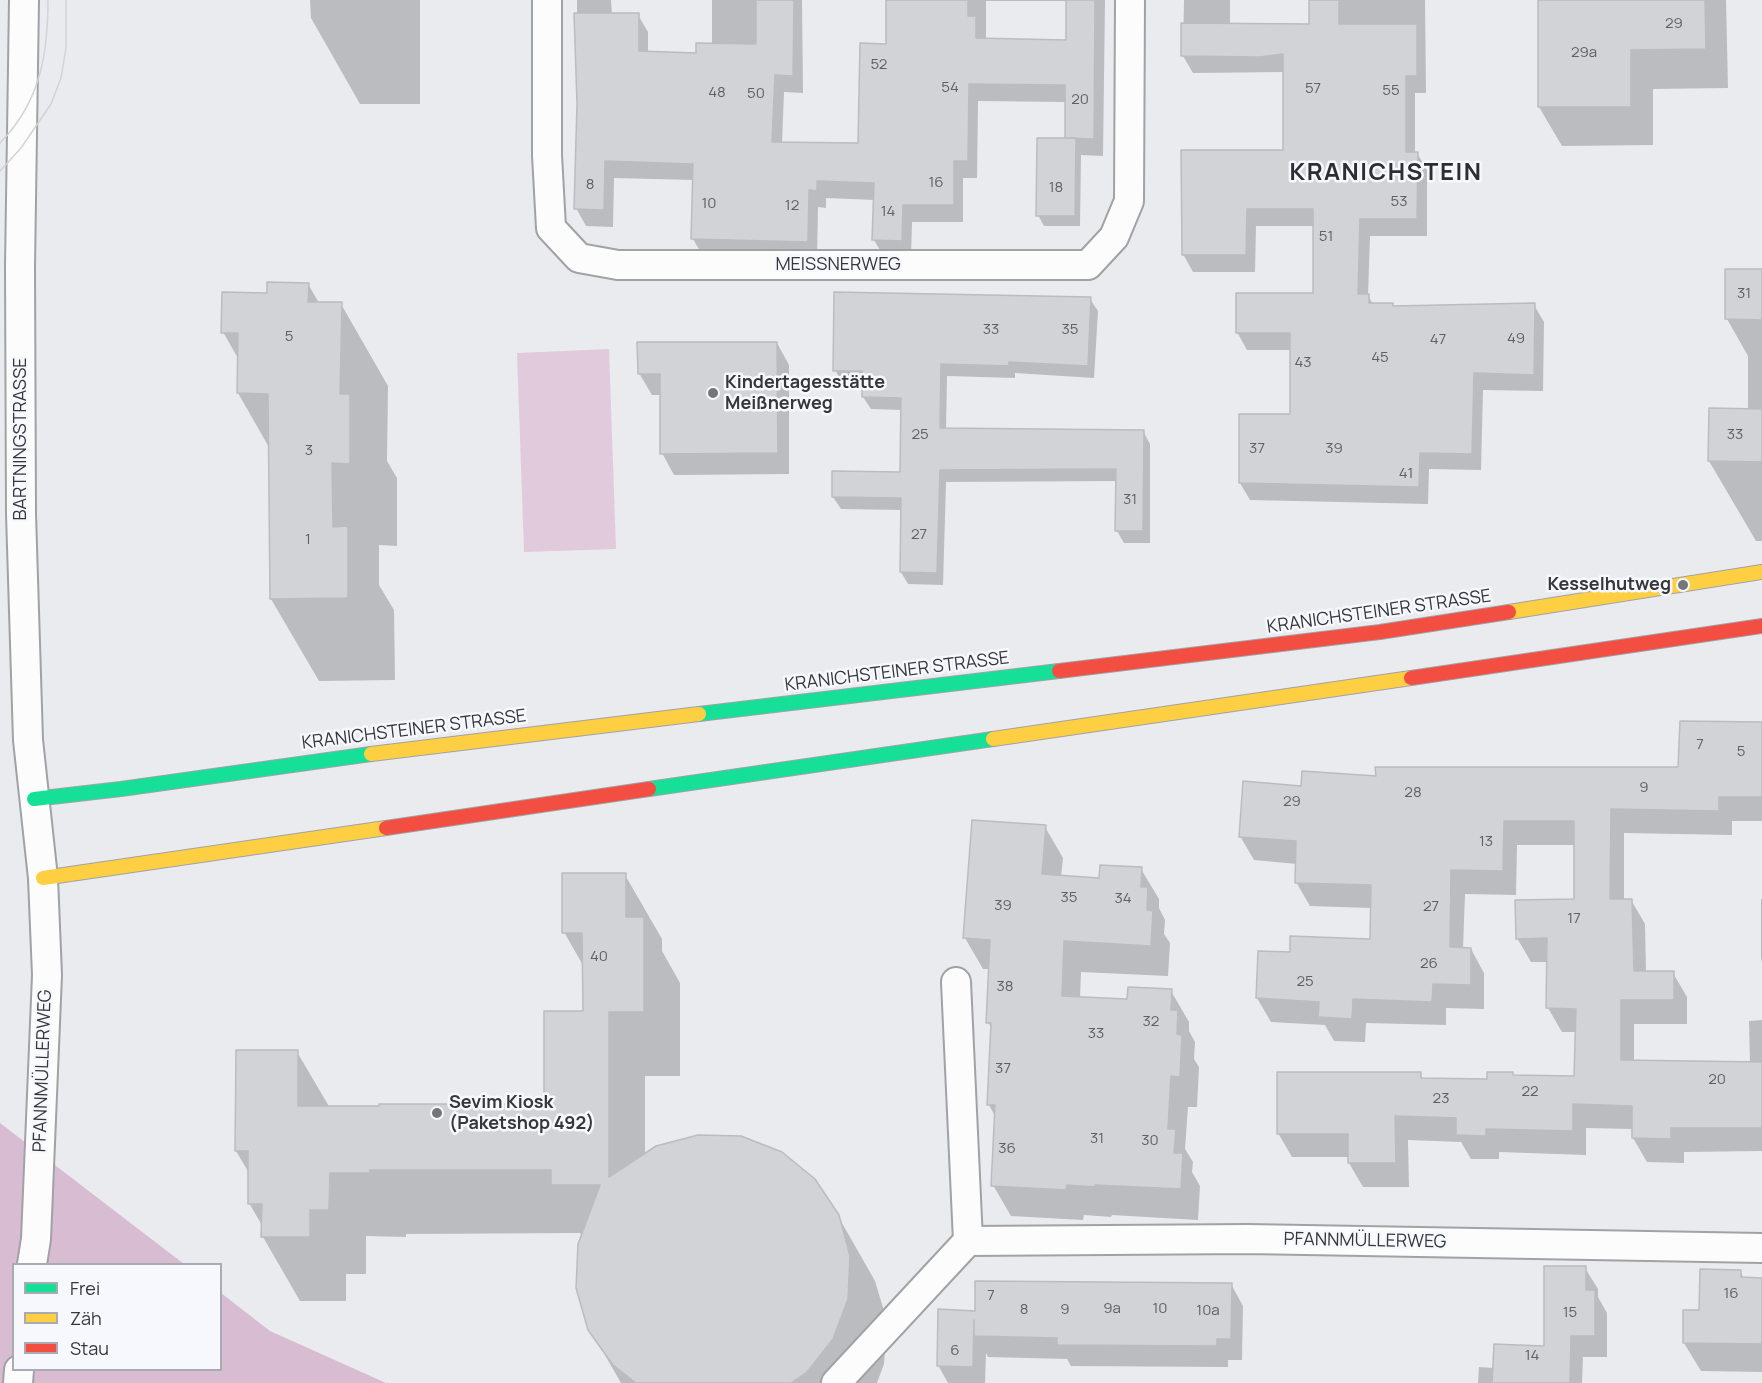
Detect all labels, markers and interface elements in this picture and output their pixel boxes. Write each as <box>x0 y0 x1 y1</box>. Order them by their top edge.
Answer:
house number: 29 <box>1665 15 1683 33</box>
house number: 29a <box>1571 44 1597 62</box>
house number: 52 <box>871 56 887 74</box>
house number: 54 <box>941 79 959 97</box>
house number: 57 <box>1305 80 1321 98</box>
house number: 55 <box>1382 82 1400 100</box>
house number: 48 <box>708 84 726 102</box>
house number: 50 <box>747 85 765 103</box>
house number: 20 <box>1071 91 1089 109</box>
district label: KRANICHSTEIN <box>1290 159 1482 187</box>
house number: 16 <box>928 174 944 192</box>
house number: 8 <box>586 176 594 194</box>
house number: 18 <box>1049 179 1063 197</box>
house number: 53 <box>1391 193 1407 211</box>
house number: 10 <box>702 195 716 213</box>
house number: 12 <box>785 197 799 215</box>
house number: 14 <box>881 203 895 221</box>
house number: 51 <box>1319 228 1333 246</box>
street label: MEISSNERWEG <box>775 254 901 276</box>
house number: 31 <box>1737 285 1751 303</box>
house number: 33 <box>983 321 999 339</box>
house number: 35 <box>1062 321 1078 339</box>
house number: 5 <box>285 328 293 346</box>
house number: 49 <box>1507 330 1525 348</box>
house number: 47 <box>1430 331 1446 349</box>
house number: 45 <box>1371 349 1389 367</box>
house number: 43 <box>1294 354 1312 372</box>
street label: BARTNINGSTRASSE <box>10 357 32 521</box>
place label: Kindertagesstätte Meißnerweg <box>725 372 885 415</box>
marker: Kindertagesstätte Meißnerweg <box>706 386 720 400</box>
house number: 25 <box>911 426 929 444</box>
house number: 33 <box>1727 426 1743 444</box>
house number: 37 <box>1249 440 1265 458</box>
house number: 39 <box>1325 440 1343 458</box>
house number: 3 <box>305 442 313 460</box>
house number: 41 <box>1399 465 1413 483</box>
house number: 31 <box>1123 491 1137 509</box>
house number: 27 <box>911 526 927 544</box>
house number: 1 <box>305 531 311 549</box>
place label: Kesselhutweg <box>1548 574 1671 596</box>
marker: Kesselhutweg <box>1676 578 1690 592</box>
street label: KRANICHSTEINER STRASSE <box>1266 586 1492 638</box>
street label: KRANICHSTEINER STRASSE <box>784 648 1010 696</box>
street label: KRANICHSTEINER STRASSE <box>301 706 527 754</box>
house number: 7 <box>1696 736 1704 754</box>
house number: 5 <box>1737 743 1745 761</box>
house number: 9 <box>1639 779 1649 797</box>
house number: 28 <box>1404 784 1422 802</box>
house number: 29 <box>1283 793 1301 811</box>
house number: 13 <box>1479 833 1493 851</box>
house number: 35 <box>1061 889 1077 907</box>
house number: 34 <box>1114 890 1132 908</box>
house number: 39 <box>994 897 1012 915</box>
house number: 27 <box>1423 898 1439 916</box>
house number: 17 <box>1567 910 1581 928</box>
house number: 40 <box>590 948 608 966</box>
house number: 26 <box>1420 955 1438 973</box>
house number: 25 <box>1296 973 1314 991</box>
house number: 38 <box>996 978 1014 996</box>
street label: PFANNMÜLLERWEG <box>29 989 57 1153</box>
house number: 32 <box>1143 1013 1159 1031</box>
house number: 33 <box>1088 1025 1104 1043</box>
house number: 37 <box>995 1060 1011 1078</box>
house number: 20 <box>1708 1071 1726 1089</box>
house number: 22 <box>1521 1083 1539 1101</box>
house number: 23 <box>1433 1090 1449 1108</box>
place label: Sevim Kiosk (Paketshop 492) <box>449 1092 594 1134</box>
marker: Sevim Kiosk (Paketshop 492) <box>430 1106 444 1120</box>
house number: 31 <box>1090 1130 1104 1148</box>
house number: 30 <box>1141 1132 1159 1150</box>
house number: 36 <box>998 1140 1016 1158</box>
street label: PFANNMÜLLERWEG <box>1283 1229 1447 1253</box>
legend <box>12 1263 222 1371</box>
text: Frei <box>70 1276 100 1300</box>
house number: 16 <box>1723 1285 1739 1303</box>
house number: 7 <box>987 1287 995 1305</box>
house number: 9a <box>1103 1300 1121 1318</box>
house number: 10 <box>1153 1300 1167 1318</box>
house number: 8 <box>1020 1301 1028 1319</box>
house number: 9 <box>1060 1301 1070 1319</box>
house number: 10a <box>1196 1302 1220 1320</box>
house number: 15 <box>1563 1304 1577 1322</box>
text: Zäh <box>70 1306 102 1330</box>
text: Stau <box>70 1336 109 1360</box>
house number: 6 <box>950 1342 960 1360</box>
house number: 14 <box>1525 1347 1539 1365</box>

